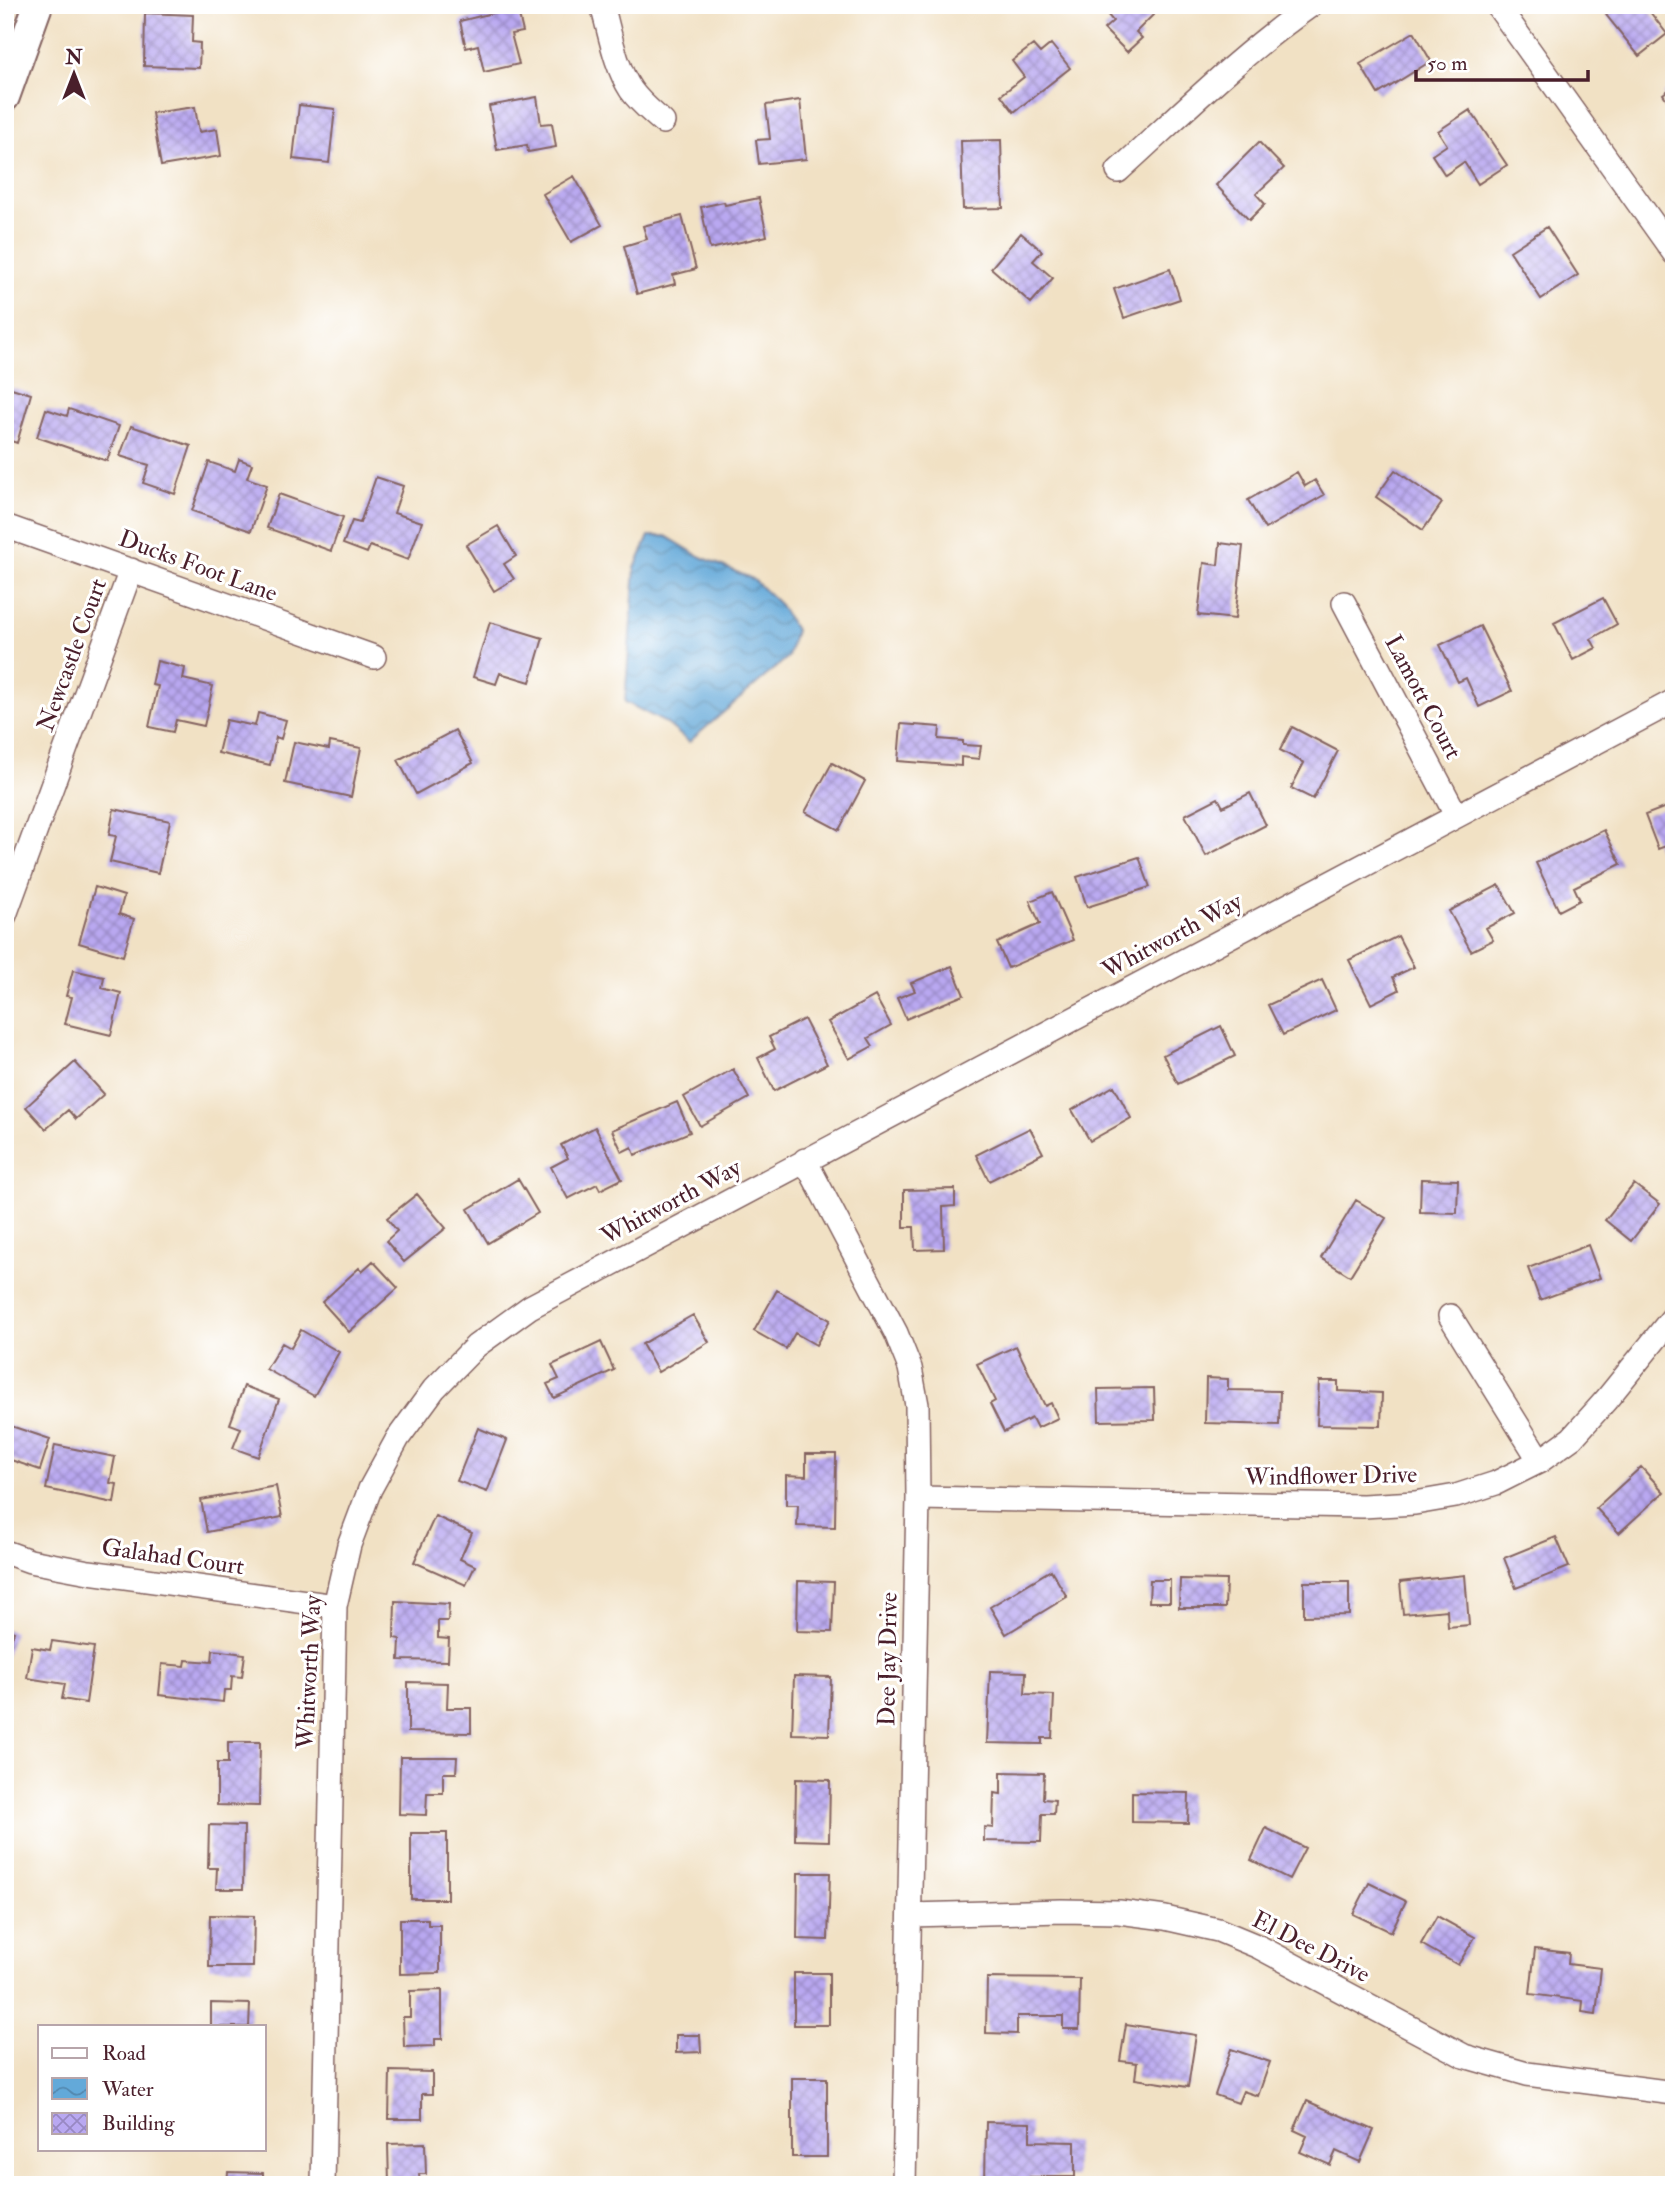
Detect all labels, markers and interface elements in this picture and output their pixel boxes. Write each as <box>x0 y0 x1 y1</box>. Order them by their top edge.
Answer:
north arrow <box>38 38 108 108</box>
scale bar <box>1416 38 1588 82</box>
text: N <box>64 46 83 70</box>
text: 50 m <box>1427 50 1468 77</box>
street label: Ducks Foot Lane <box>115 523 281 609</box>
street label: Newcastle Court <box>30 574 114 736</box>
street label: Lamott Court <box>1377 630 1469 765</box>
street label: Whitworth Way <box>1096 886 1248 986</box>
street label: Whitworth Way <box>595 1152 747 1252</box>
street label: Windflower Drive <box>1244 1459 1417 1493</box>
street label: Galahad Court <box>100 1532 246 1582</box>
street label: Dee Jay Drive <box>871 1592 905 1726</box>
street label: Whitworth Way <box>289 1594 329 1751</box>
street label: El Dee Drive <box>1247 1904 1375 1990</box>
legend <box>38 2025 266 2152</box>
text: Road <box>102 2040 147 2067</box>
text: Water <box>101 2076 154 2103</box>
text: Building <box>102 2110 175 2137</box>

